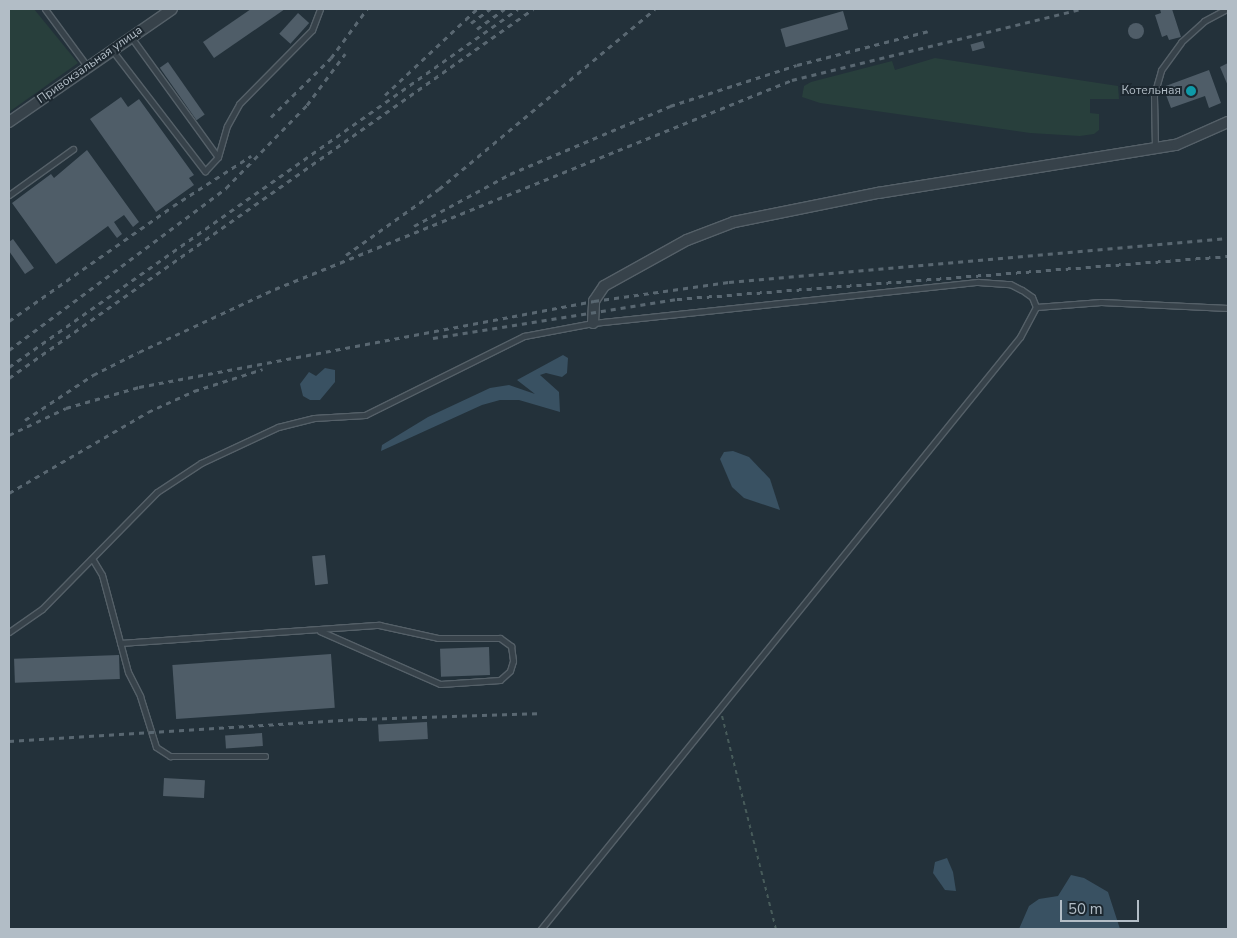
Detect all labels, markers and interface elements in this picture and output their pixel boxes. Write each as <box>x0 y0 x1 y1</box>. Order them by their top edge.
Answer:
street label: Привокзальная улица <box>35 23 145 107</box>
place label: Котельная <box>1121 84 1181 98</box>
marker: Котельная <box>1185 85 1197 97</box>
scale bar <box>1062 890 1141 922</box>
text: 50 m <box>1068 899 1103 919</box>

